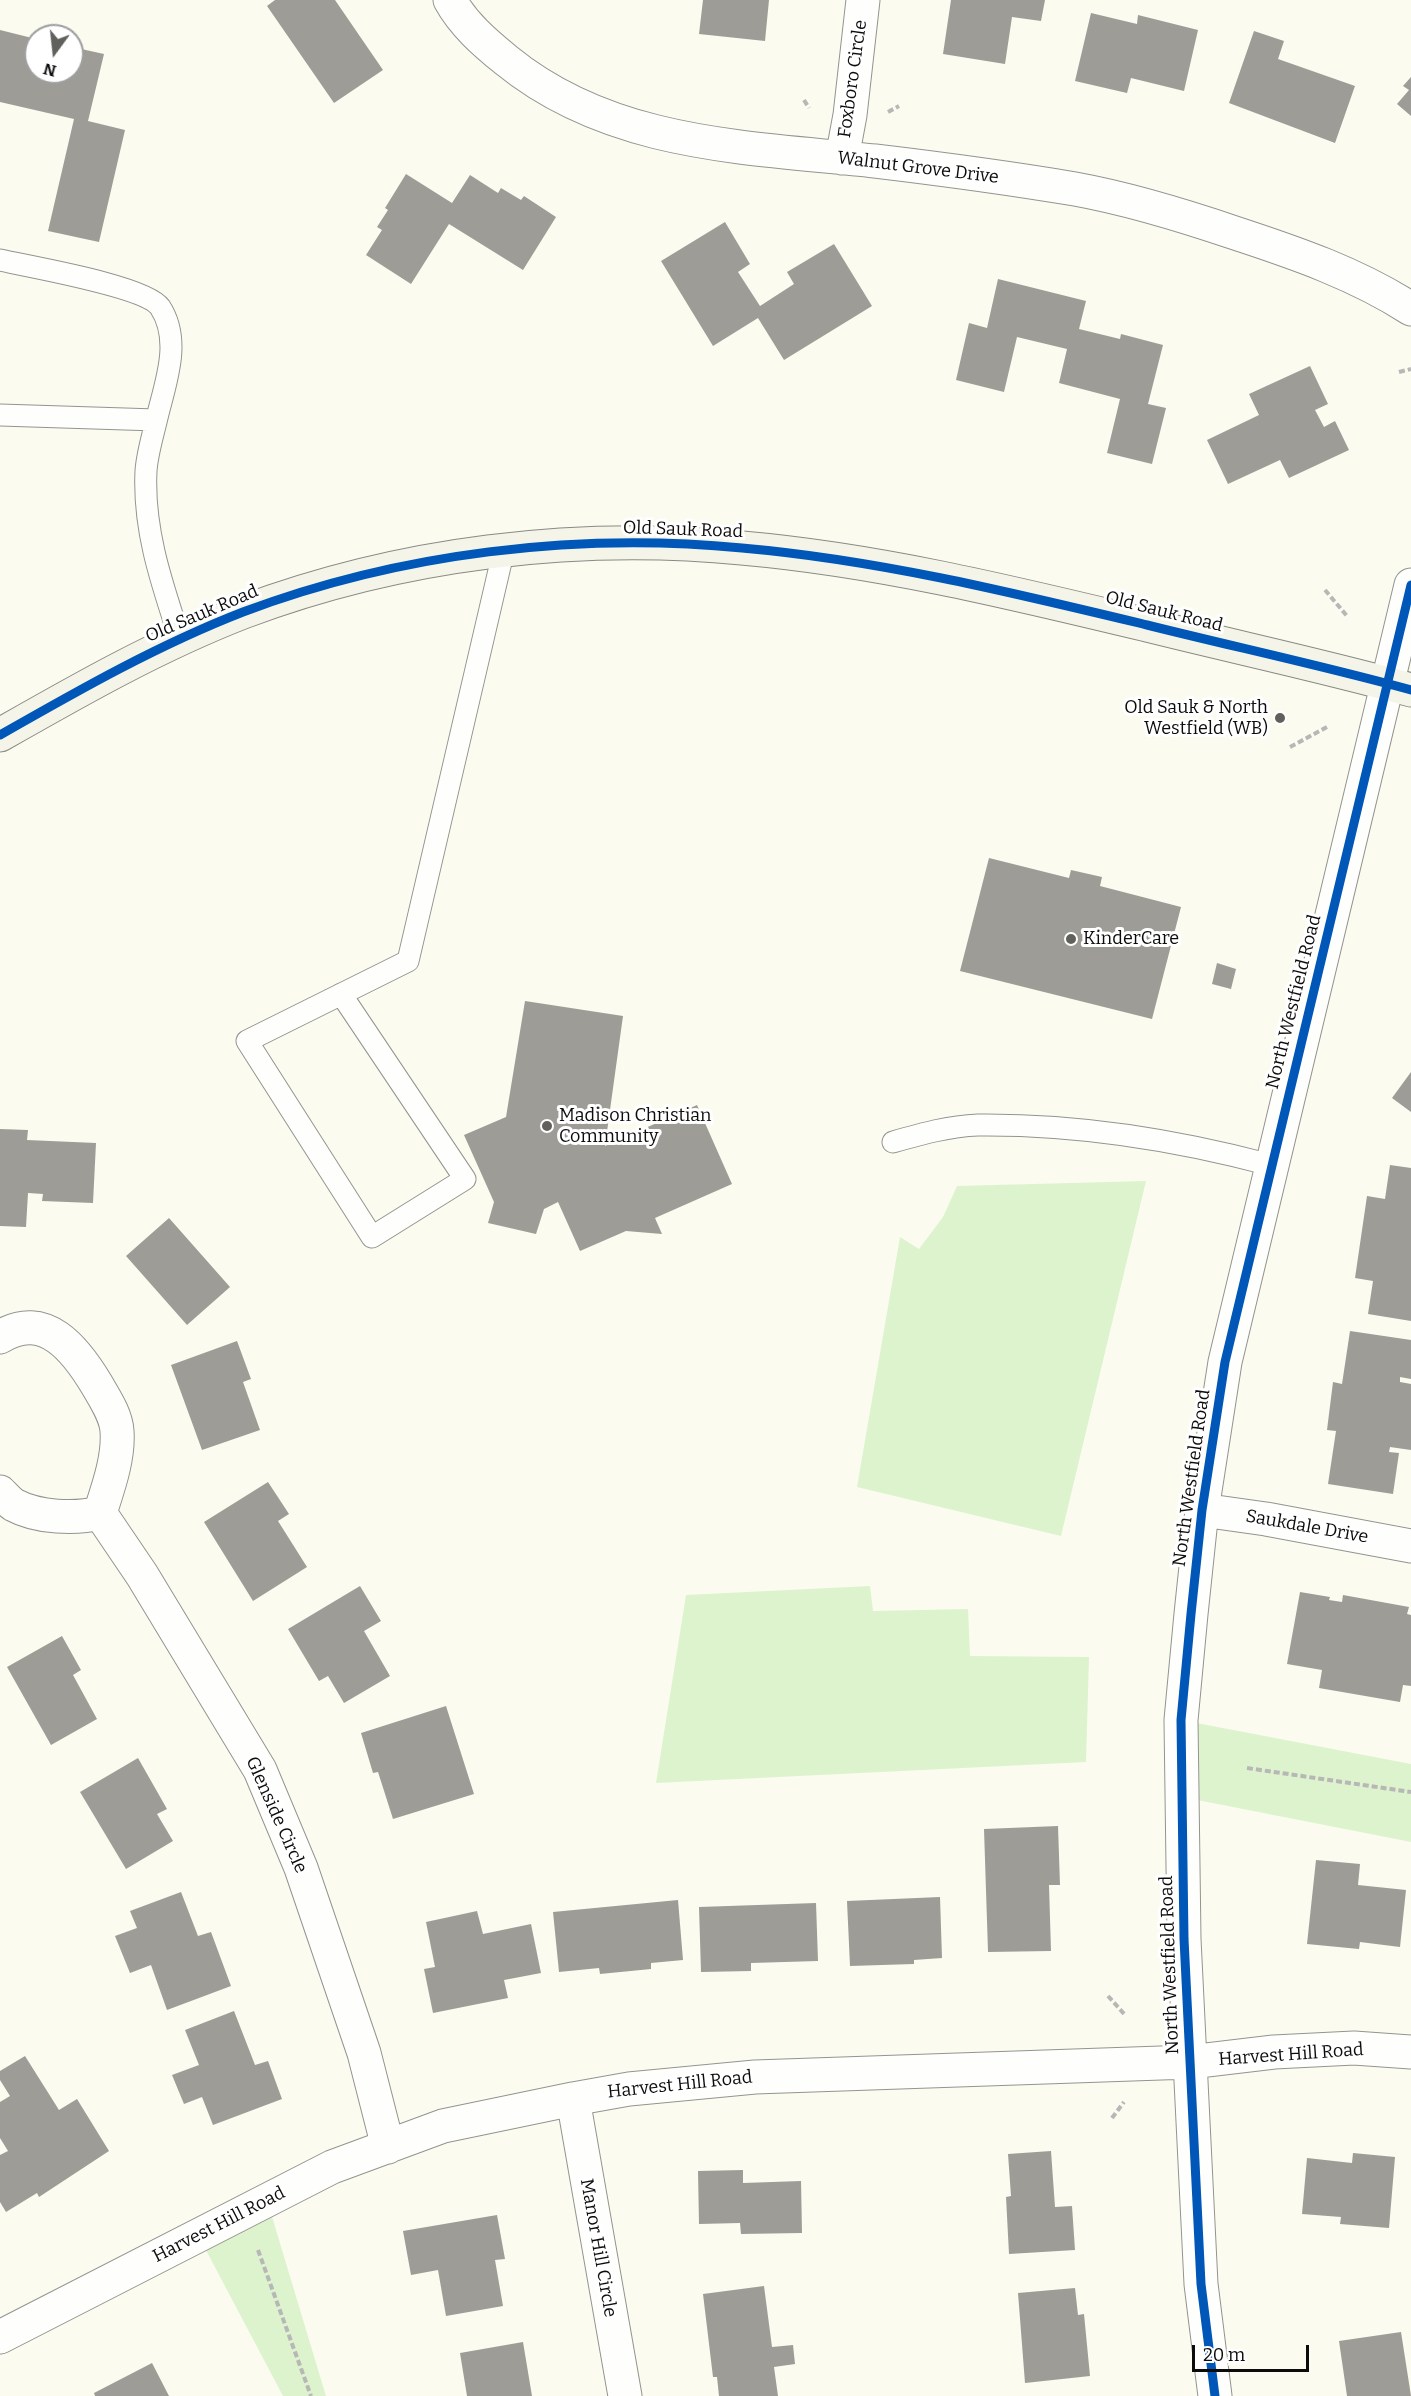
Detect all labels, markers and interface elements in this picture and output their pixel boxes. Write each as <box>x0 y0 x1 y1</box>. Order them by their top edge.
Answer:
street label: Foxboro Circle <box>834 19 872 139</box>
north arrow <box>24 24 84 84</box>
text: N <box>41 59 58 81</box>
street label: Walnut Grove Drive <box>836 147 1000 189</box>
street label: Old Sauk Road <box>623 517 743 543</box>
street label: Old Sauk Road <box>142 581 262 647</box>
street label: Old Sauk Road <box>1103 587 1225 637</box>
place label: Old Sauk & North Westfield (WB) <box>1124 697 1268 740</box>
marker: Old Sauk & North Westfield (WB) <box>1273 711 1287 725</box>
street label: North Westfield Road <box>1262 913 1326 1091</box>
place label: KinderCare <box>1083 928 1179 950</box>
marker: KinderCare <box>1064 932 1078 946</box>
place label: Madison Christian Community <box>559 1105 711 1148</box>
marker: Madison Christian Community <box>540 1119 554 1133</box>
street label: North Westfield Road <box>1169 1388 1215 1568</box>
street label: Saukdale Drive <box>1244 1506 1370 1548</box>
street label: Glenside Circle <box>241 1753 311 1877</box>
street label: North Westfield Road <box>1156 1875 1184 2055</box>
street label: Harvest Hill Road <box>1218 2039 1364 2071</box>
street label: Harvest Hill Road <box>606 2067 754 2103</box>
street label: Manor Hill Circle <box>575 2177 621 2319</box>
street label: Harvest Hill Road <box>149 2182 289 2268</box>
scale bar <box>1195 2333 1312 2371</box>
text: 20 m <box>1203 2344 1245 2366</box>

